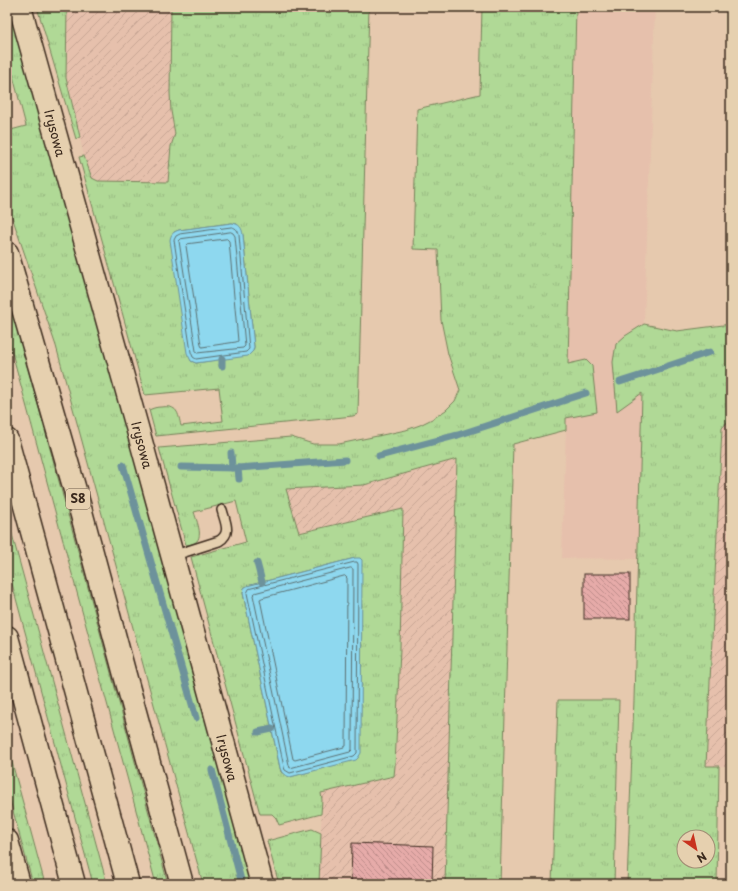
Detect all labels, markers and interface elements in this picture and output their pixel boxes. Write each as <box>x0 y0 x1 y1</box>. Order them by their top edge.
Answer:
street label: Irysowa <box>40 107 71 159</box>
street label: Irysowa <box>127 419 158 471</box>
road number: S8 <box>66 489 90 509</box>
street label: Irysowa <box>212 732 243 784</box>
north arrow <box>676 829 716 869</box>
text: N <box>693 848 710 867</box>

